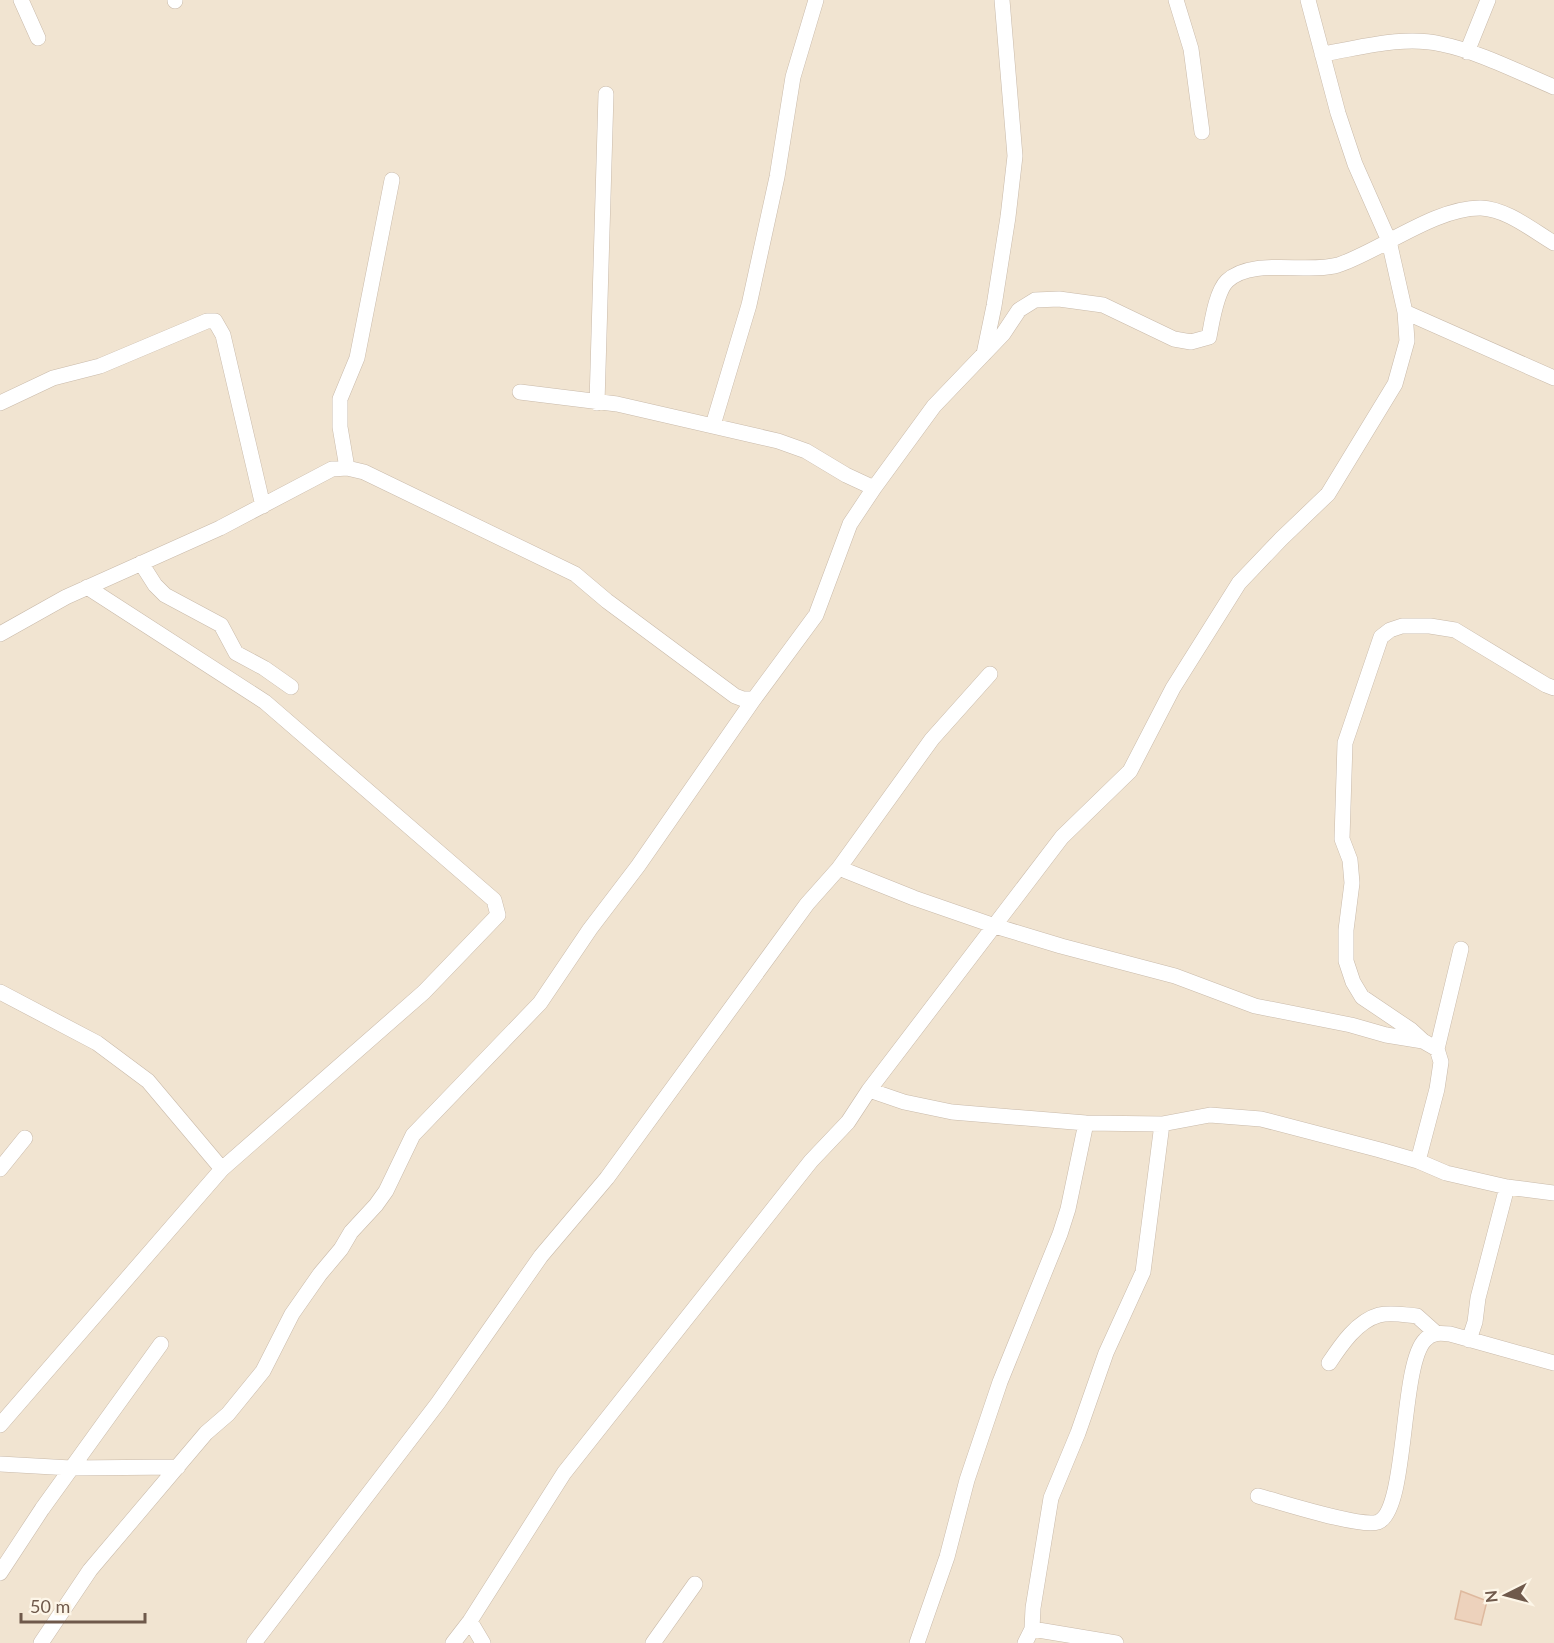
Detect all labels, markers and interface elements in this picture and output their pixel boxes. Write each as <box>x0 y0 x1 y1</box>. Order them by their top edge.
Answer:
north arrow <box>1476 1565 1536 1625</box>
scale bar <box>21 1586 146 1624</box>
text: N <box>1480 1589 1501 1604</box>
text: 50 m <box>30 1595 70 1617</box>

